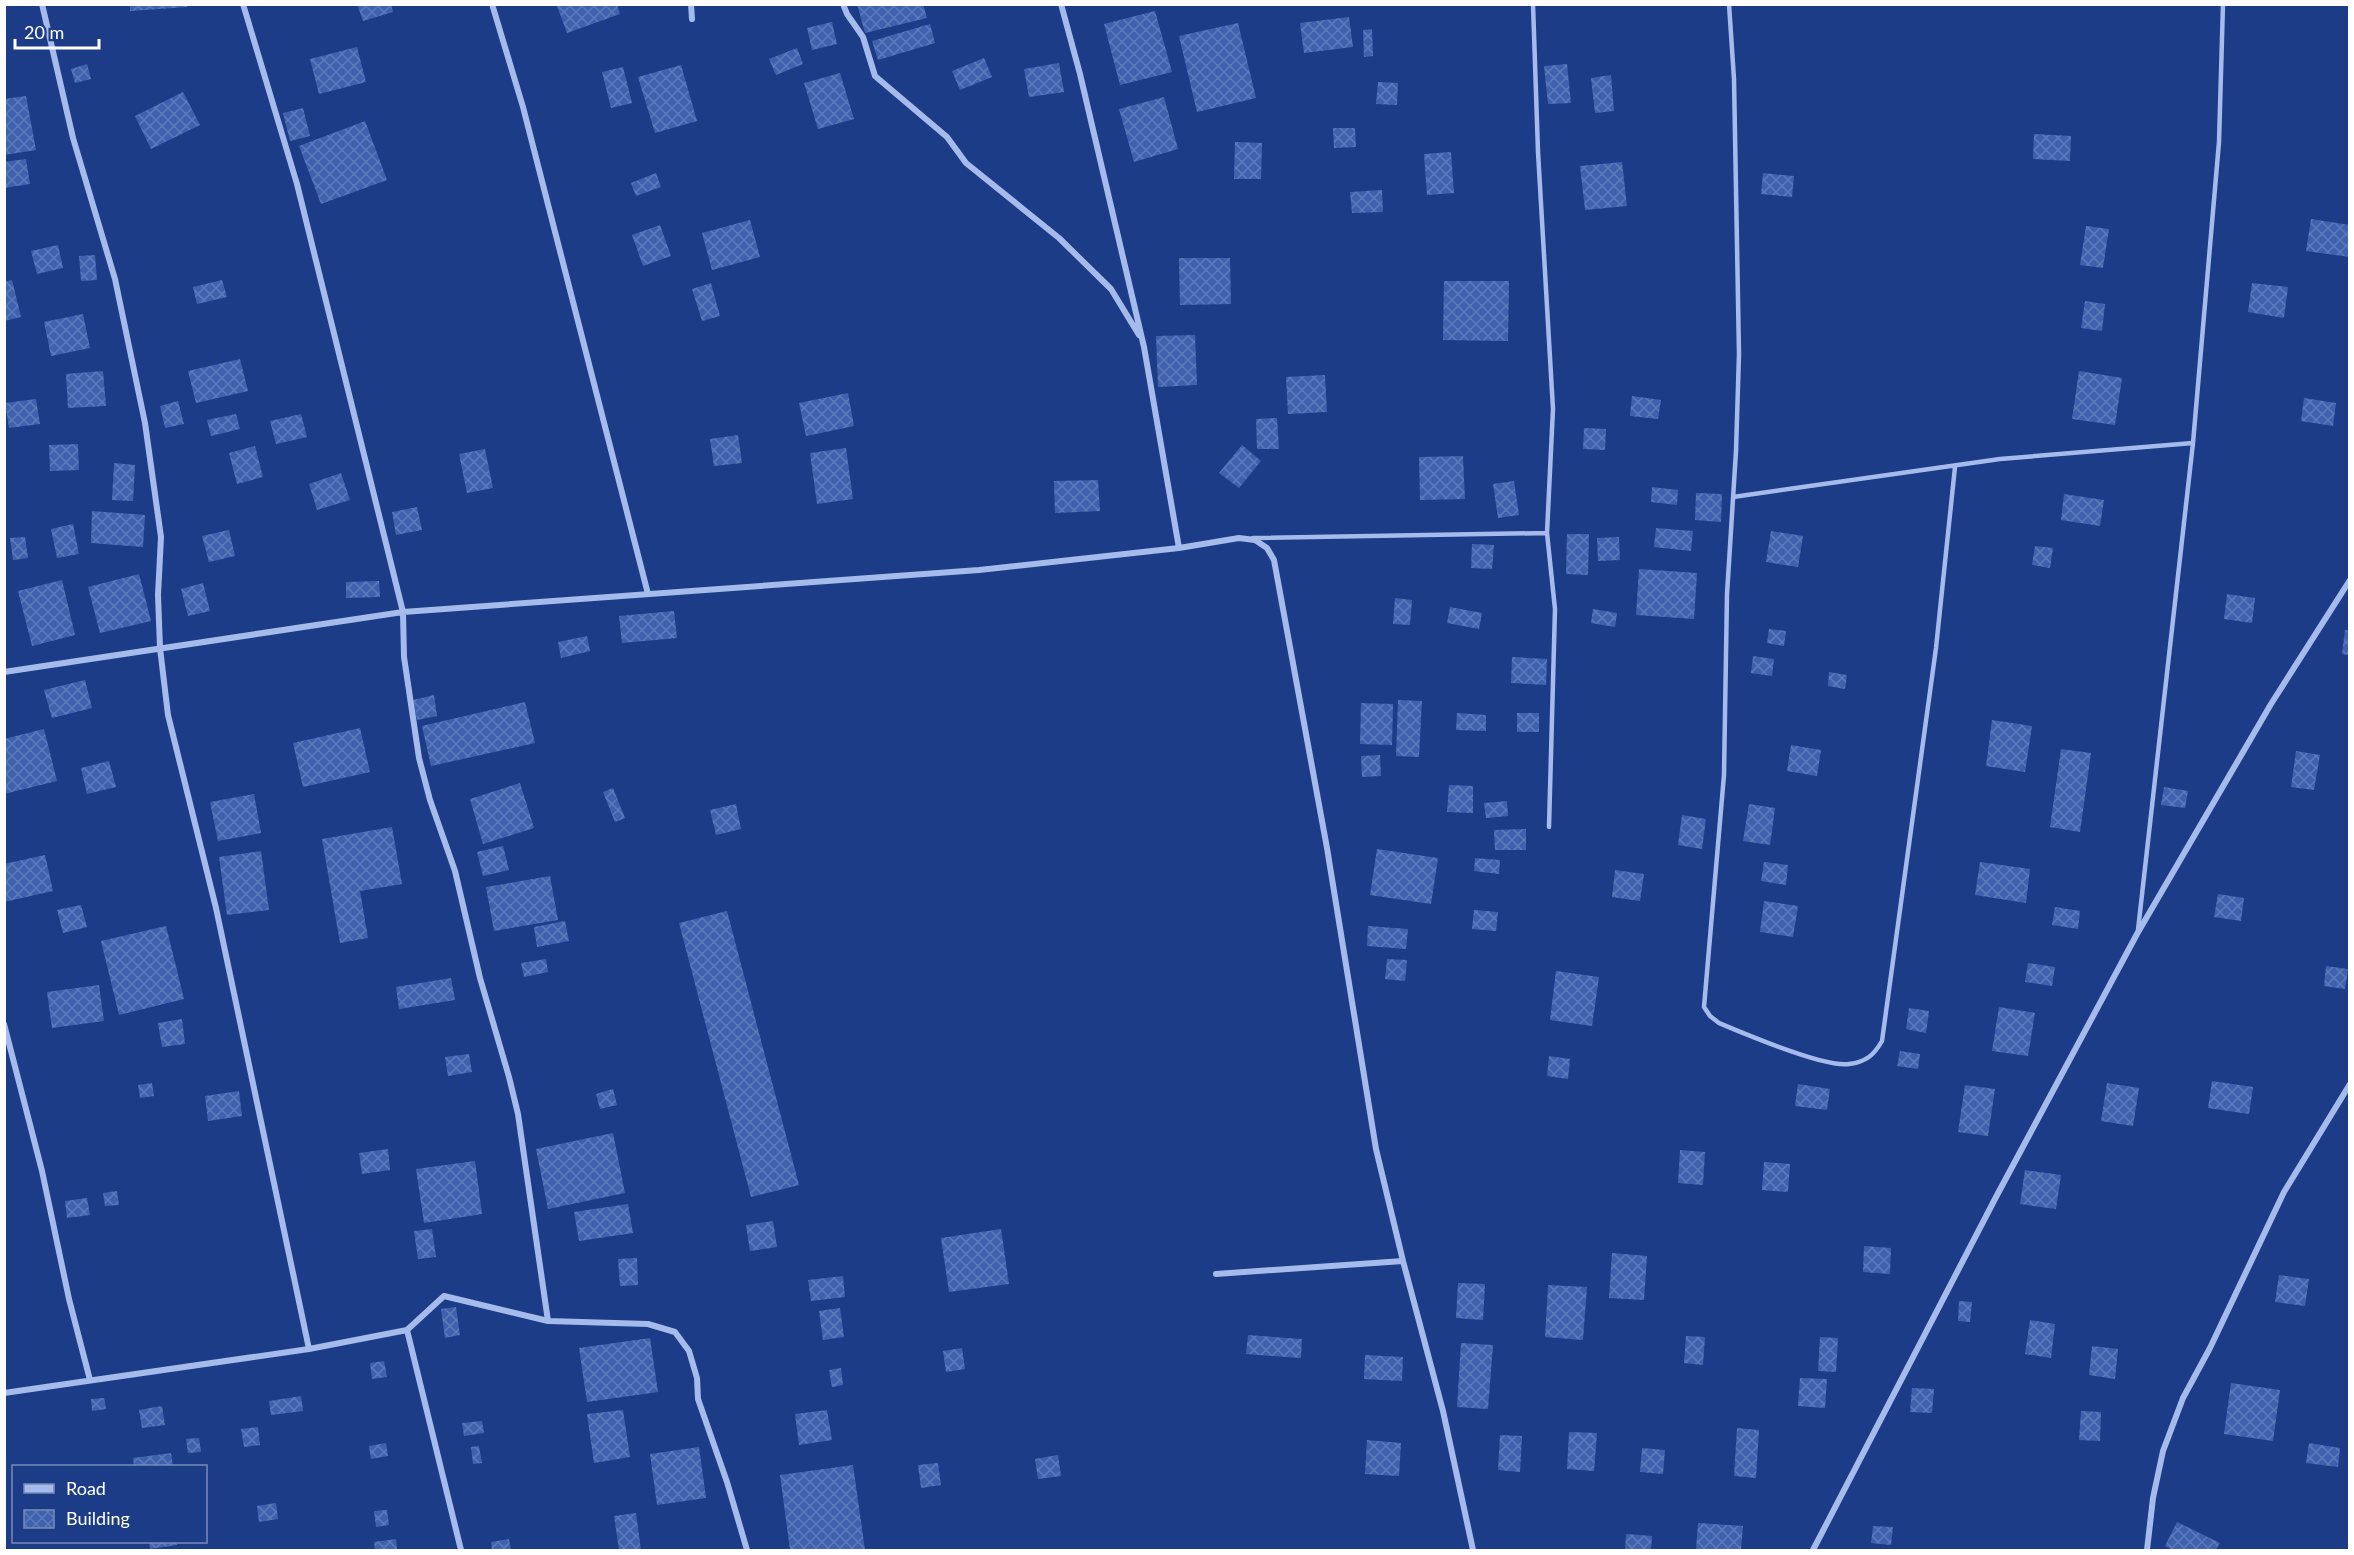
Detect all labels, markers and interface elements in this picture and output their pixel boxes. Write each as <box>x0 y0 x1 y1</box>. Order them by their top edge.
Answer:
scale bar <box>15 12 99 50</box>
text: 20 m <box>24 21 64 43</box>
legend <box>12 1465 207 1543</box>
text: Road <box>66 1477 106 1499</box>
text: Building <box>66 1507 130 1529</box>

